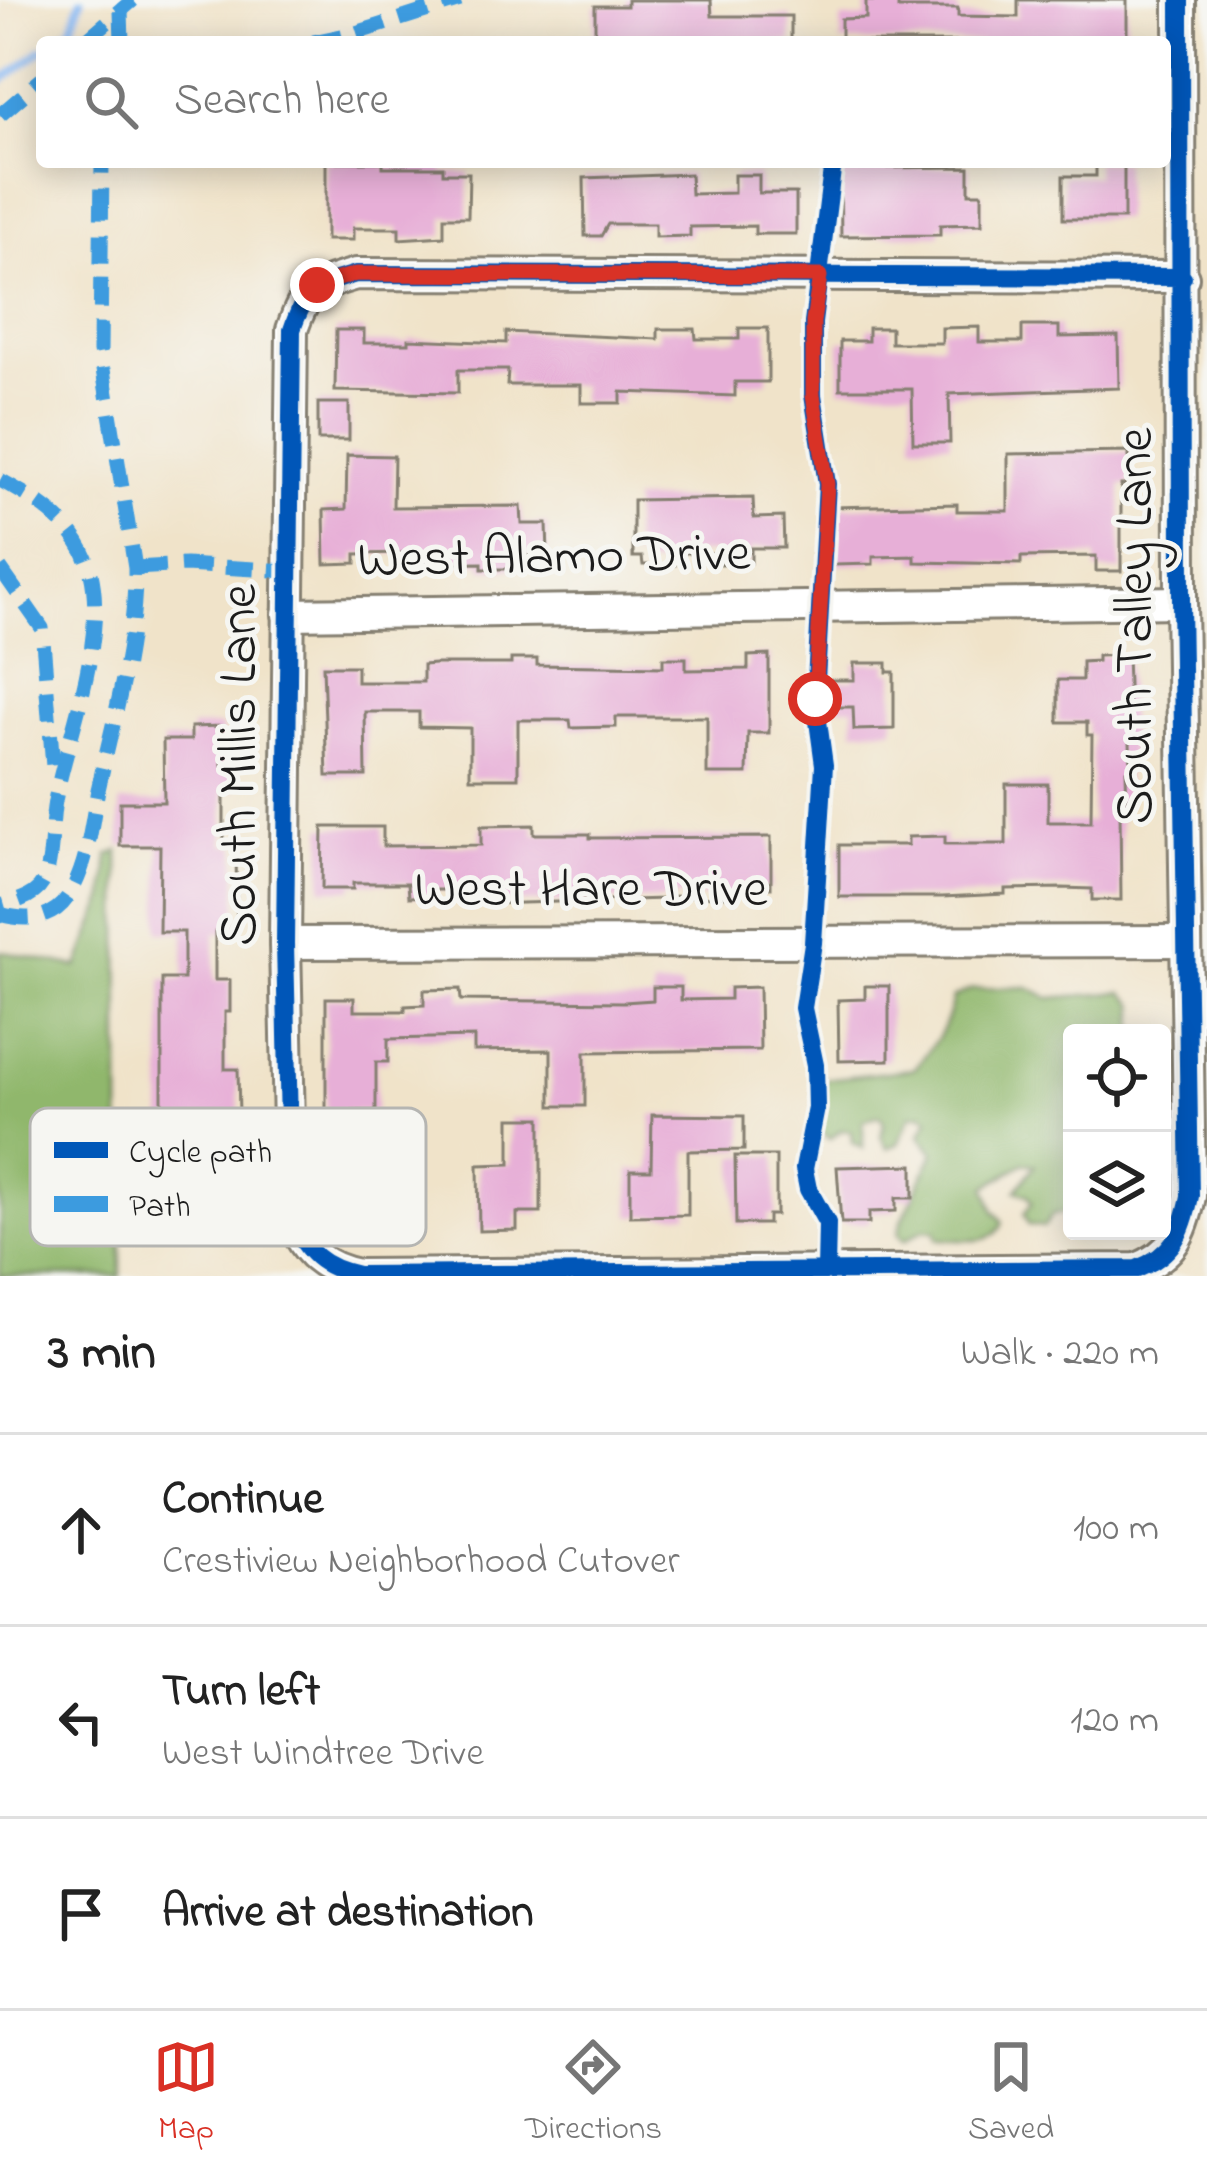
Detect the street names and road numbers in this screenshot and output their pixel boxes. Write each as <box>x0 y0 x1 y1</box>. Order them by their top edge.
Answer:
street label: South Talley Lane <box>1099 427 1177 824</box>
street label: West Alamo Drive <box>357 517 752 601</box>
street label: South Millis Lane <box>203 583 281 946</box>
street label: West Hare Drive <box>415 853 768 931</box>

